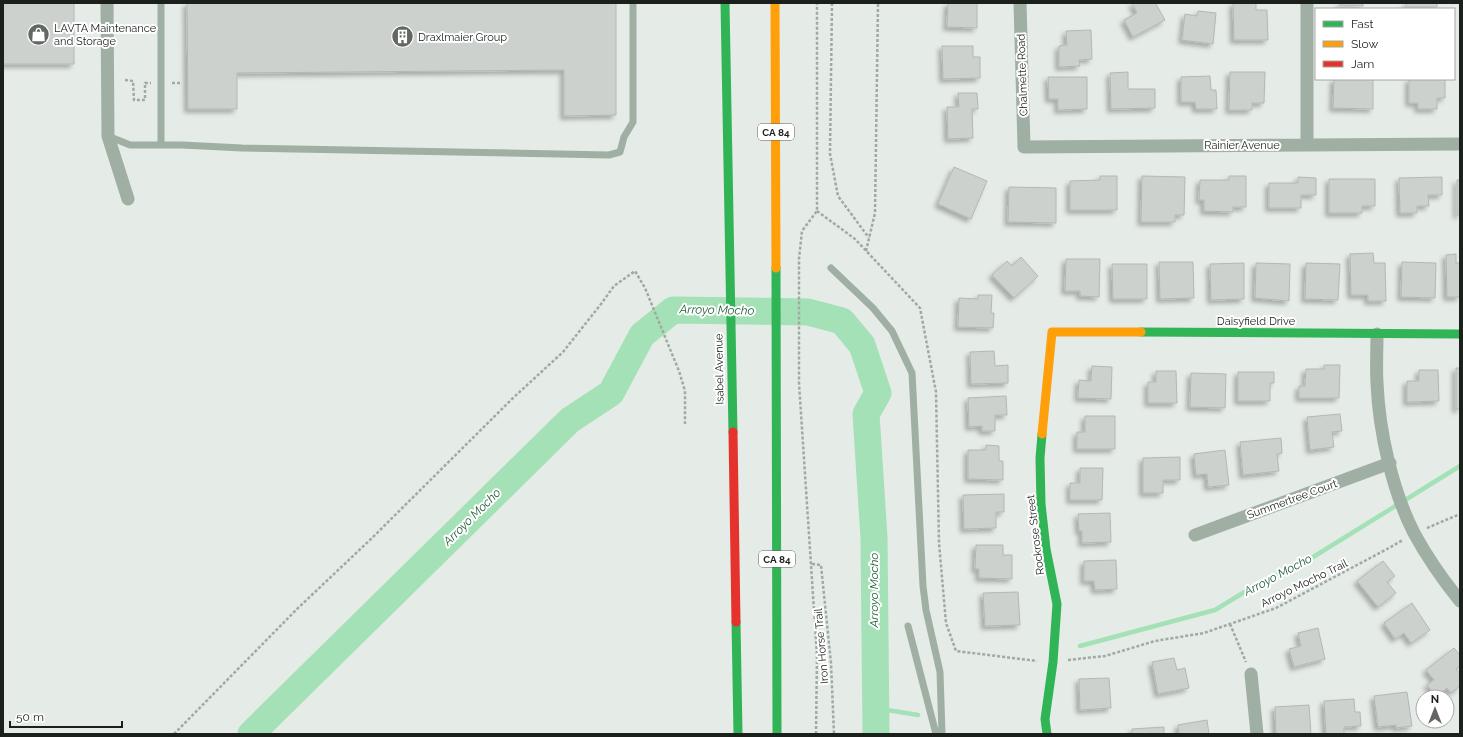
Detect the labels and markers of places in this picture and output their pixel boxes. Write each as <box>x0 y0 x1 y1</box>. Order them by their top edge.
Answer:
shop icon: LAVTA Maintenance and Storage <box>25 21 51 47</box>
place label: LAVTA Maintenance and Storage <box>54 22 157 48</box>
building icon: Draxlmaier Group <box>389 24 415 50</box>
place label: Draxlmaier Group <box>418 31 507 44</box>

